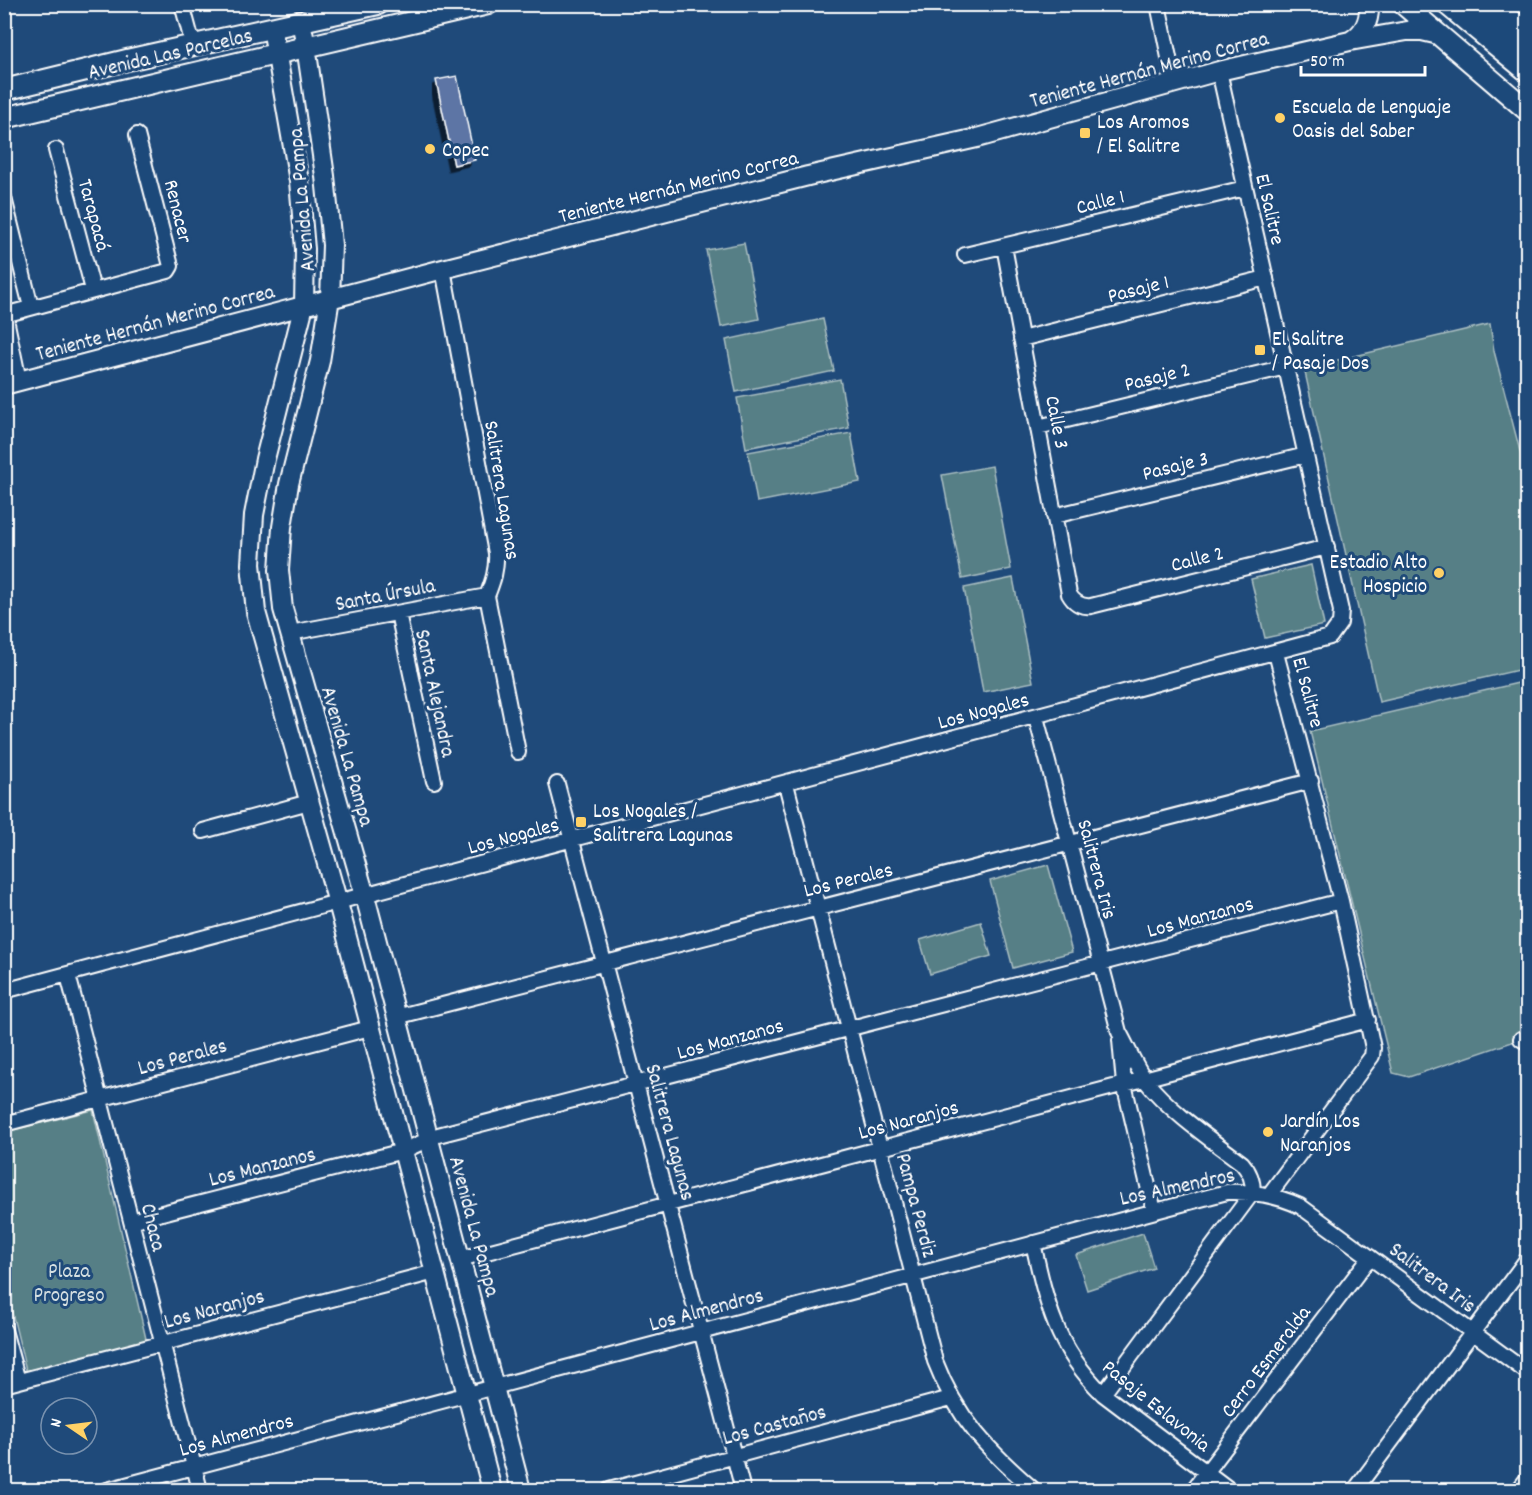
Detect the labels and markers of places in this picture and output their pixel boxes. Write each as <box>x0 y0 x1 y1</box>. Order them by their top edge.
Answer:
place label: Escuela de Lenguaje Oasis del Saber <box>1292 94 1451 148</box>
place label: Los Aromos / El Salitre <box>1097 109 1190 163</box>
marker: Escuela de Lenguaje Oasis del Saber <box>1273 111 1287 125</box>
marker: Los Aromos / El Salitre <box>1078 126 1092 140</box>
place label: Copec <box>442 137 489 167</box>
marker: Copec <box>423 142 437 156</box>
place label: El Salitre / Pasaje Dos <box>1272 326 1369 380</box>
marker: El Salitre / Pasaje Dos <box>1253 343 1267 357</box>
place label: Estadio Alto Hospicio <box>1330 549 1427 603</box>
marker: Estadio Alto Hospicio <box>1432 566 1446 580</box>
place label: Los Nogales / Salitrera Lagunas <box>593 798 733 852</box>
marker: Los Nogales / Salitrera Lagunas <box>574 815 588 829</box>
place label: Jardín Los Naranjos <box>1280 1108 1360 1162</box>
marker: Jardín Los Naranjos <box>1261 1125 1275 1139</box>

